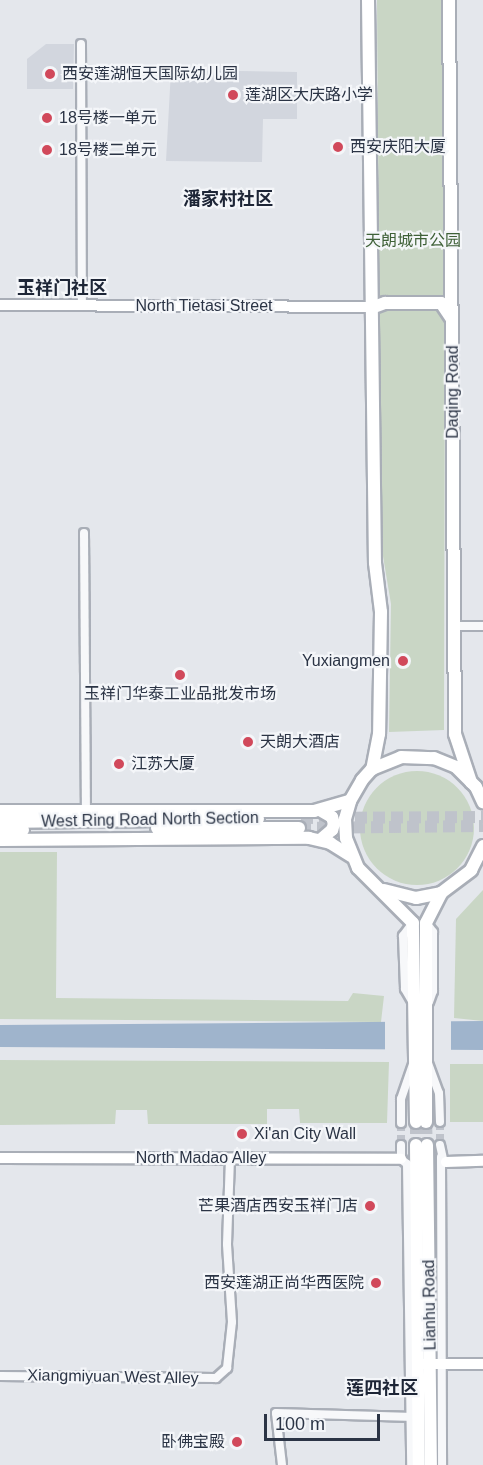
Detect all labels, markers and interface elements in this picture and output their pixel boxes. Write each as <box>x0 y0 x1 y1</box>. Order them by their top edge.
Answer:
place label: 西安莲湖恒天国际幼儿园 <box>62 64 238 84</box>
marker: 西安莲湖恒天国际幼儿园 <box>43 67 57 81</box>
place label: 莲湖区大庆路小学 <box>245 85 373 105</box>
marker: 莲湖区大庆路小学 <box>226 88 240 102</box>
place label: 18号楼一单元 <box>59 108 157 128</box>
marker: 18号楼一单元 <box>40 111 54 125</box>
place label: 西安庆阳大厦 <box>350 137 446 157</box>
place label: 18号楼二单元 <box>59 140 157 160</box>
marker: 西安庆阳大厦 <box>331 140 345 154</box>
marker: 18号楼二单元 <box>40 143 54 157</box>
district label: 潘家村社区 <box>183 188 273 210</box>
park label: 天朗城市公园 <box>365 231 461 251</box>
district label: 玉祥门社区 <box>17 277 107 299</box>
street label: North Tietasi Street <box>135 296 273 316</box>
street label: Daqing Road <box>443 345 463 439</box>
place label: Yuxiangmen <box>302 651 390 671</box>
marker: Yuxiangmen <box>394 652 412 670</box>
marker: 玉祥门华泰工业品批发市场 <box>173 668 187 682</box>
place label: 玉祥门华泰工业品批发市场 <box>84 684 276 704</box>
place label: 天朗大酒店 <box>260 732 340 752</box>
marker: 天朗大酒店 <box>241 735 255 749</box>
place label: 江苏大厦 <box>131 754 195 774</box>
marker: 江苏大厦 <box>112 757 126 771</box>
street label: West Ring Road North Section <box>41 809 259 831</box>
place label: Xi'an City Wall <box>254 1124 356 1144</box>
marker: Xi'an City Wall <box>235 1127 249 1141</box>
street label: North Madao Alley <box>135 1148 267 1168</box>
place label: 芒果酒店西安玉祥门店 <box>198 1196 358 1216</box>
marker: 芒果酒店西安玉祥门店 <box>363 1199 377 1213</box>
street label: Lianhu Road <box>420 1259 440 1351</box>
place label: 西安莲湖正尚华西医院 <box>204 1273 364 1293</box>
marker: 西安莲湖正尚华西医院 <box>369 1276 383 1290</box>
street label: Xiangmiyuan West Alley <box>27 1366 199 1388</box>
district label: 莲四社区 <box>346 1377 418 1399</box>
scale bar <box>267 1402 382 1440</box>
text: 100 m <box>275 1414 325 1434</box>
place label: 卧佛宝殿 <box>161 1432 225 1452</box>
marker: 卧佛宝殿 <box>230 1435 244 1449</box>

